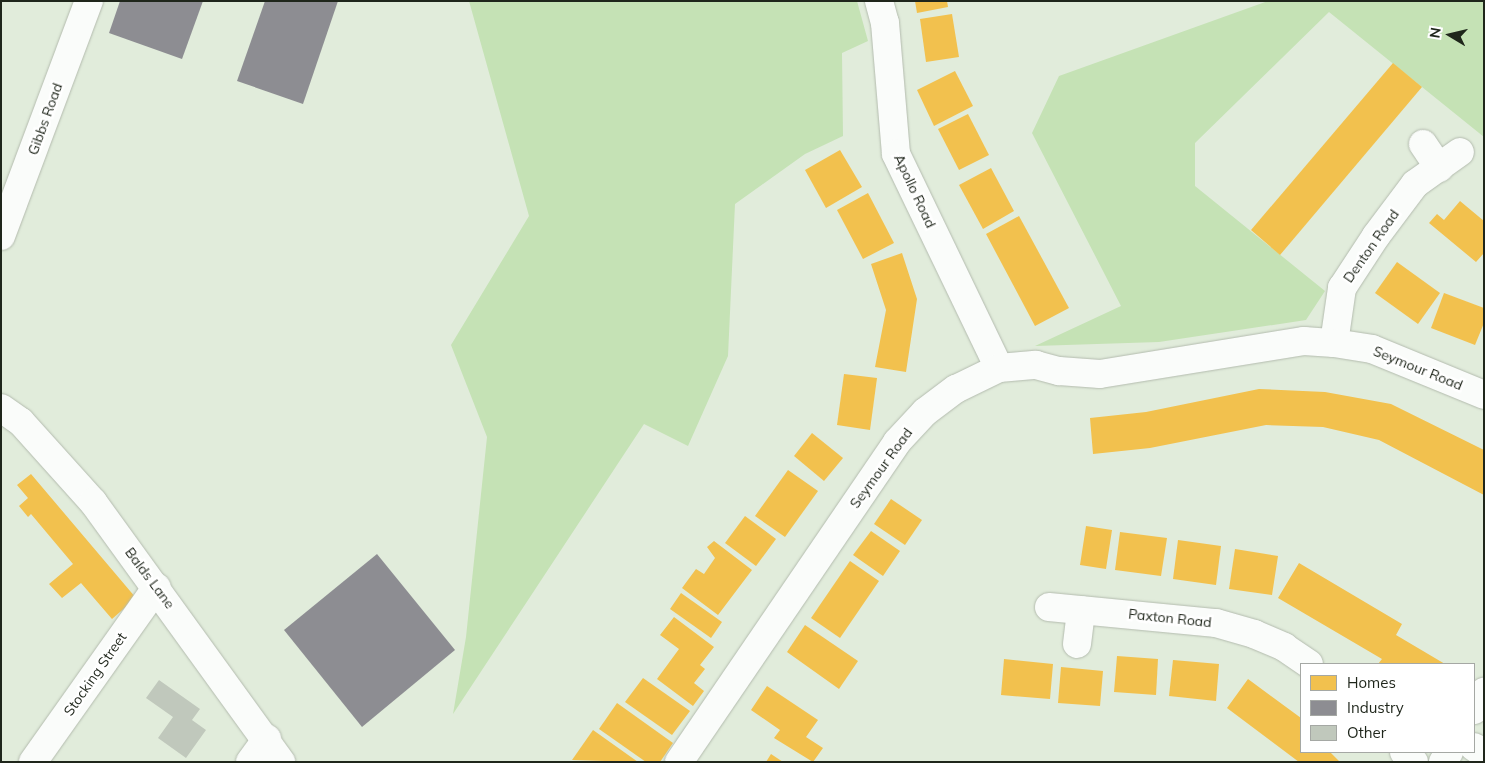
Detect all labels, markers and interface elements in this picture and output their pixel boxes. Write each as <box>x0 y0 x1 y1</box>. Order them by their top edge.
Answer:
north arrow <box>1425 10 1475 60</box>
text: N <box>1425 26 1445 39</box>
street label: Gibbs Road <box>24 81 66 157</box>
street label: Apollo Road <box>891 152 939 230</box>
street label: Denton Road <box>1340 206 1402 286</box>
street label: Seymour Road <box>1371 342 1465 394</box>
street label: Seymour Road <box>846 425 916 511</box>
street label: Balds Lane <box>122 544 178 612</box>
street label: Paxton Road <box>1128 605 1212 631</box>
street label: Stocking Street <box>60 629 130 719</box>
legend <box>1300 663 1475 753</box>
text: Homes <box>1347 673 1396 692</box>
text: Industry <box>1347 698 1404 717</box>
text: Other <box>1347 723 1386 742</box>

